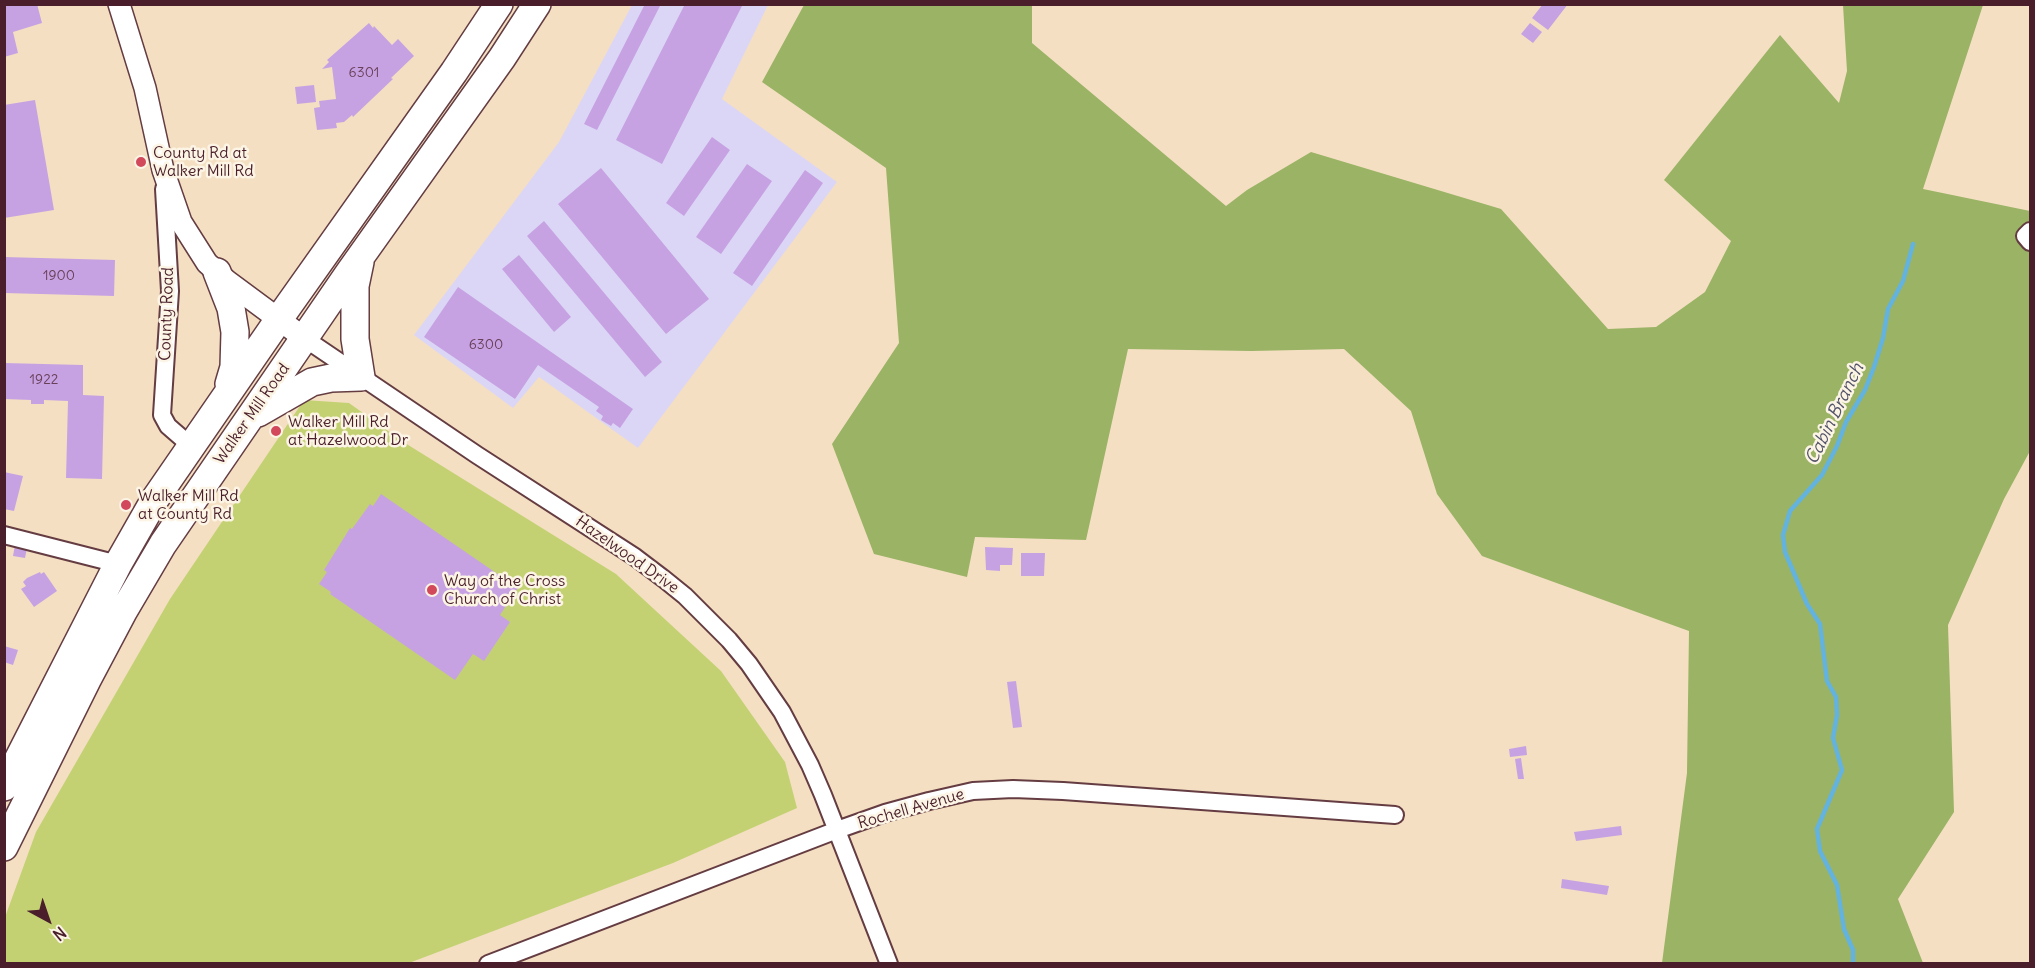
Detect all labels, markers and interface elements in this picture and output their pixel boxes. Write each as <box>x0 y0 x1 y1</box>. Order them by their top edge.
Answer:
house number: 6301 <box>349 65 379 81</box>
place label: County Rd at Walker Mill Rd <box>153 143 254 181</box>
marker: County Rd at Walker Mill Rd <box>134 155 148 169</box>
street label: County Road <box>156 267 178 361</box>
house number: 1900 <box>43 268 75 284</box>
house number: 6300 <box>469 337 503 353</box>
street label: Walker Mill Road <box>210 360 294 468</box>
water label: Cabin Branch <box>1801 360 1869 468</box>
house number: 1922 <box>30 372 58 388</box>
place label: Walker Mill Rd at Hazelwood Dr <box>288 412 408 450</box>
marker: Walker Mill Rd at Hazelwood Dr <box>269 424 283 438</box>
place label: Walker Mill Rd at County Rd <box>138 486 239 524</box>
marker: Walker Mill Rd at County Rd <box>119 498 133 512</box>
street label: Hazelwood Drive <box>572 512 682 598</box>
place label: Way of the Cross Church of Christ <box>444 571 565 609</box>
marker: Way of the Cross Church of Christ <box>425 583 439 597</box>
street label: Rochell Avenue <box>856 785 966 833</box>
north arrow <box>18 890 78 950</box>
text: N <box>49 923 70 945</box>

